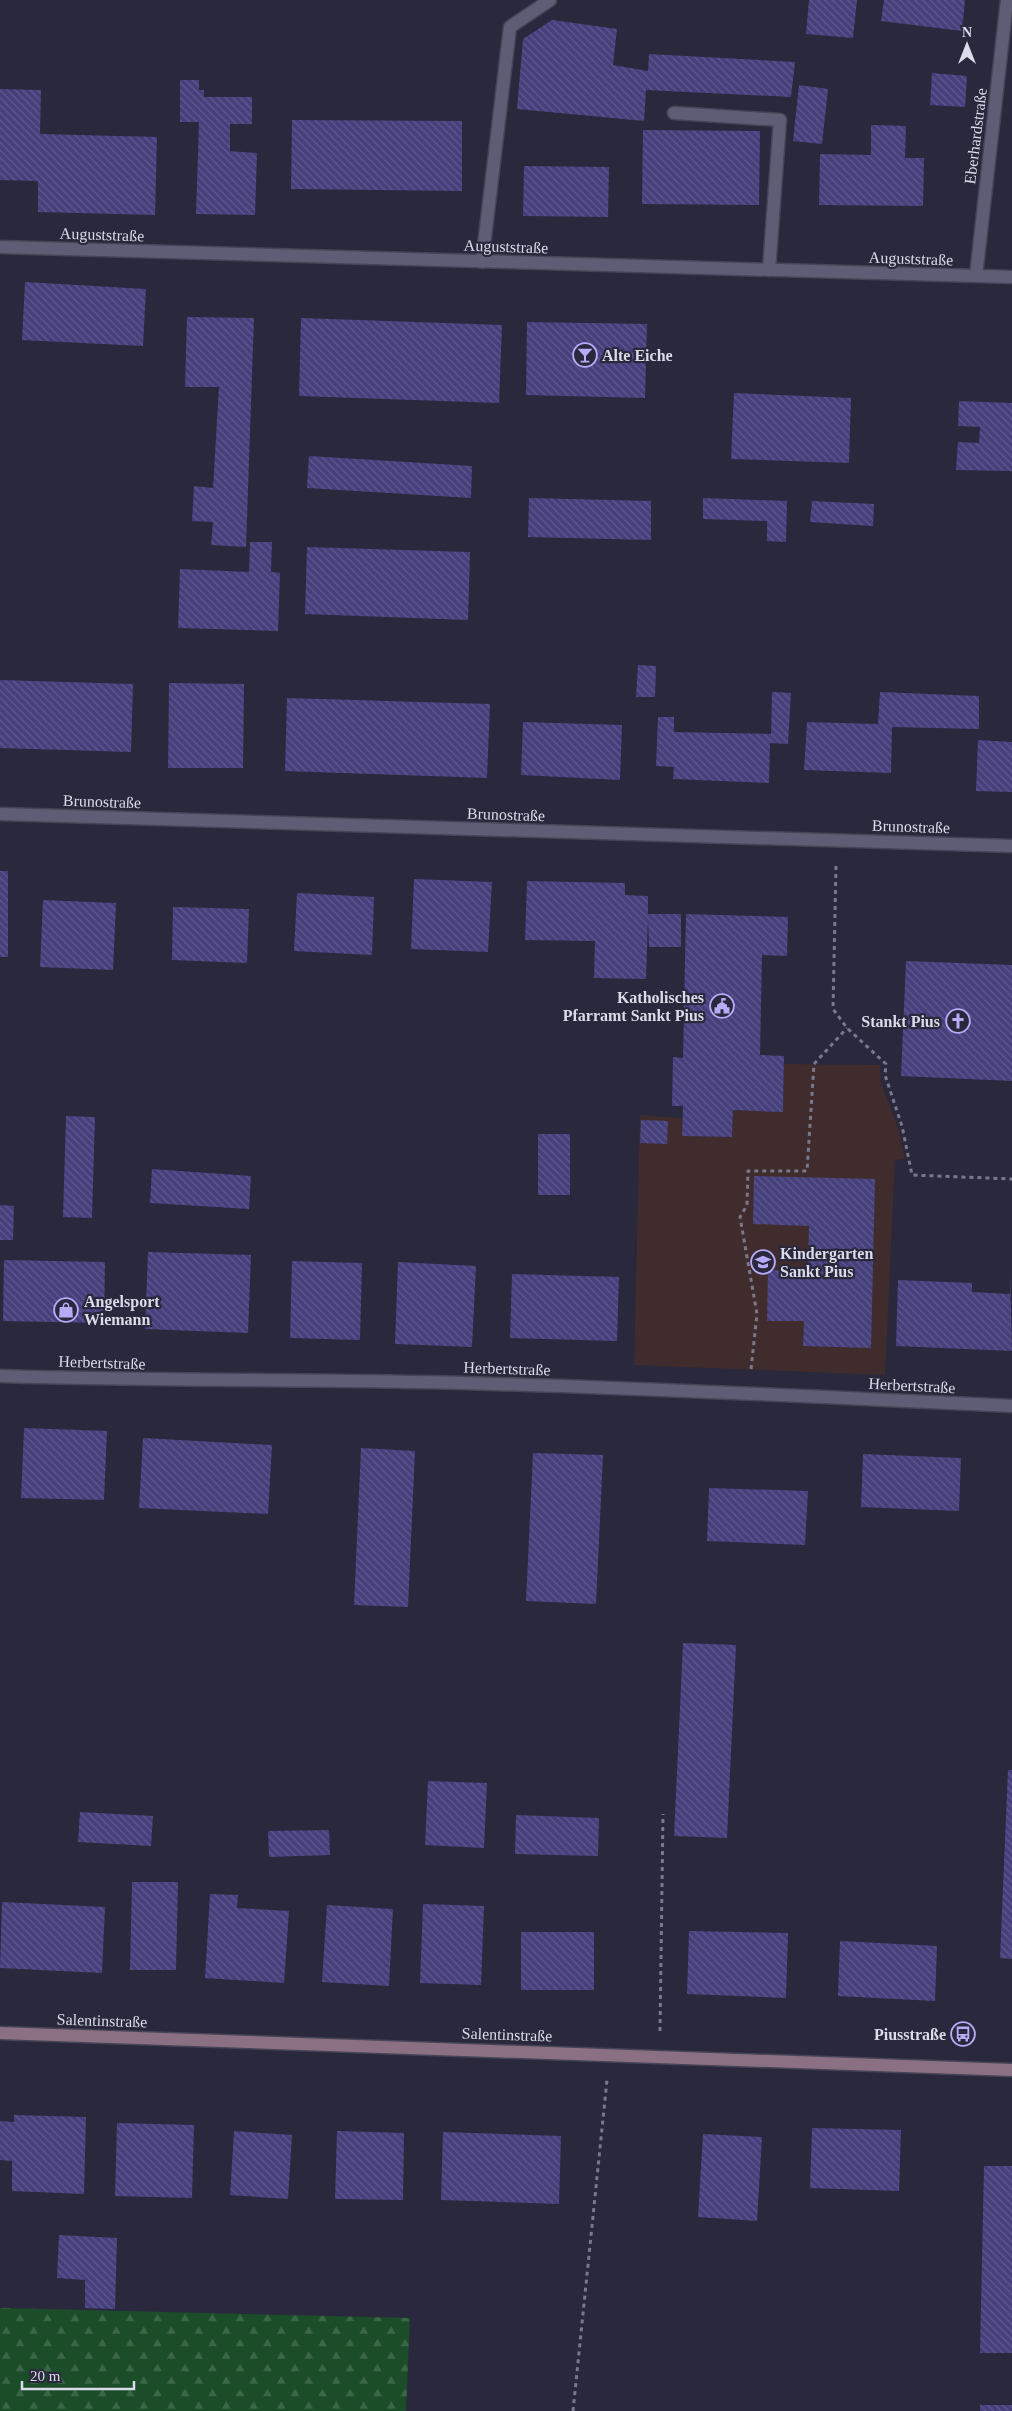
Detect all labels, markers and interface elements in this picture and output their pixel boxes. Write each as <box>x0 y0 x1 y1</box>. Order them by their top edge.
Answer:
north arrow <box>942 20 992 70</box>
text: N <box>962 25 972 40</box>
street label: Eberhardstraße <box>961 87 990 185</box>
street label: Auguststraße <box>59 225 144 245</box>
street label: Auguststraße <box>463 237 548 257</box>
street label: Auguststraße <box>868 249 953 269</box>
bar icon: Alte Eiche <box>572 342 598 368</box>
place label: Alte Eiche <box>602 347 673 364</box>
street label: Brunostraße <box>63 792 141 811</box>
street label: Brunostraße <box>467 805 545 824</box>
street label: Brunostraße <box>872 817 950 836</box>
place label: Katholisches Pfarramt Sankt Pius <box>563 989 704 1024</box>
public building icon: Katholisches Pfarramt Sankt Pius <box>709 993 735 1019</box>
church icon: Stankt Pius <box>945 1008 971 1034</box>
place label: Stankt Pius <box>861 1013 940 1030</box>
place label: Kindergarten Sankt Pius <box>780 1245 873 1280</box>
school or university icon: Kindergarten Sankt Pius <box>750 1249 776 1275</box>
place label: Angelsport Wiemann <box>84 1293 160 1328</box>
shop icon: Angelsport Wiemann <box>53 1297 79 1323</box>
street label: Herbertstraße <box>58 1352 146 1373</box>
street label: Herbertstraße <box>463 1358 551 1379</box>
street label: Herbertstraße <box>868 1375 956 1396</box>
street label: Salentinstraße <box>56 2010 148 2031</box>
bus stop icon: Piusstraße <box>950 2021 976 2047</box>
street label: Salentinstraße <box>461 2024 553 2045</box>
place label: Piusstraße <box>874 2026 946 2043</box>
scale bar <box>22 2358 135 2390</box>
text: 20 m <box>30 2368 61 2384</box>

